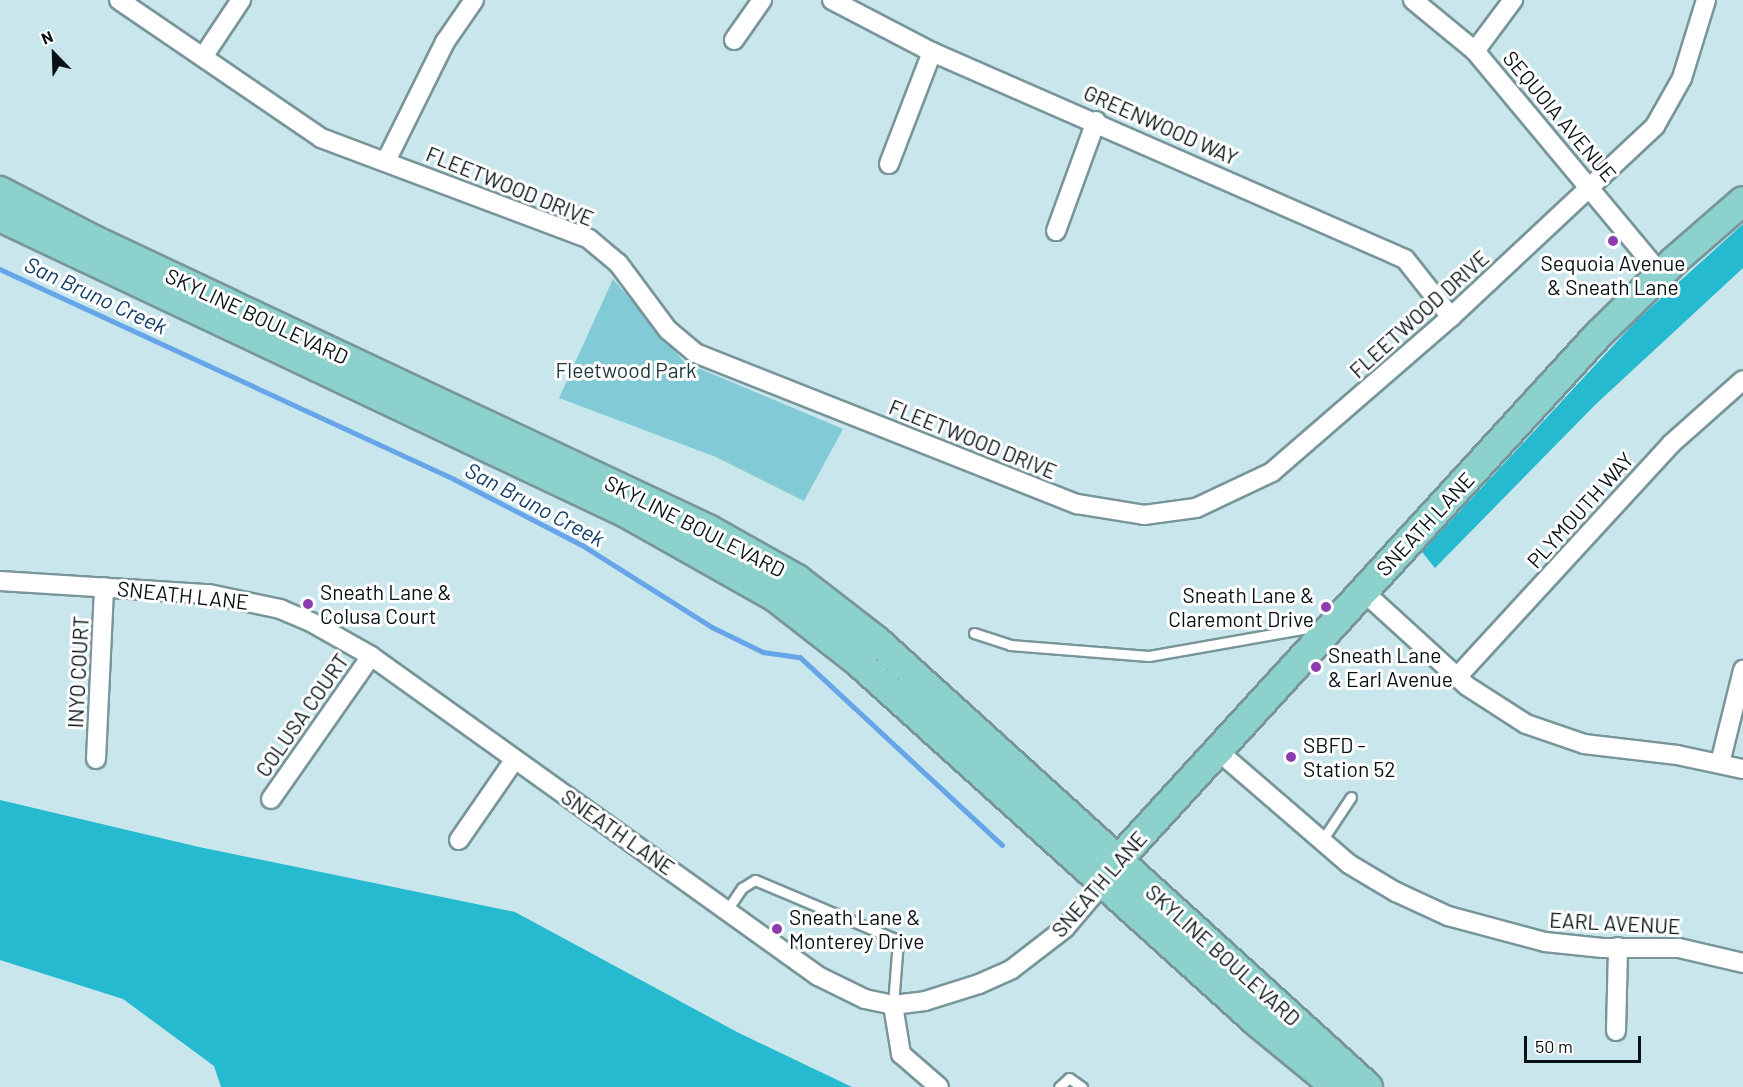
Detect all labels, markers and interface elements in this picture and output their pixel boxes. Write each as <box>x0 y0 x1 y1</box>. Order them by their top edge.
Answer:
north arrow <box>24 24 84 84</box>
text: N <box>38 26 55 48</box>
street label: SEQUOIA AVENUE <box>1498 46 1622 186</box>
street label: GREENWOOD WAY <box>1080 80 1242 170</box>
street label: FLEETWOOD DRIVE <box>423 141 597 231</box>
marker: Sequoia Avenue & Sneath Lane <box>1606 234 1620 248</box>
street label: FLEETWOOD DRIVE <box>1344 245 1494 383</box>
place label: Sequoia Avenue & Sneath Lane <box>1541 250 1685 300</box>
water label: San Bruno Creek <box>21 251 171 339</box>
street label: SKYLINE BOULEVARD <box>162 263 352 369</box>
park label: Fleetwood Park <box>555 357 697 383</box>
street label: FLEETWOOD DRIVE <box>886 394 1060 484</box>
street label: PLYMOUTH WAY <box>1521 447 1639 573</box>
water label: San Bruno Creek <box>461 456 609 552</box>
street label: SNEATH LANE <box>1371 467 1479 581</box>
street label: SKYLINE BOULEVARD <box>601 470 789 582</box>
street label: SNEATH LANE <box>116 576 250 614</box>
place label: Sneath Lane & Colusa Court <box>320 579 451 629</box>
place label: Sneath Lane & Claremont Drive <box>1168 582 1314 632</box>
marker: Sneath Lane & Colusa Court <box>301 597 315 611</box>
marker: Sneath Lane & Claremont Drive <box>1319 600 1333 614</box>
street label: INYO COURT <box>62 615 94 729</box>
place label: Sneath Lane & Earl Avenue <box>1328 642 1453 692</box>
street label: COLUSA COURT <box>250 648 354 782</box>
marker: Sneath Lane & Earl Avenue <box>1309 660 1323 674</box>
place label: SBFD - Station 52 <box>1303 732 1396 782</box>
marker: SBFD - Station 52 <box>1284 750 1298 764</box>
street label: SNEATH LANE <box>557 784 679 880</box>
street label: SNEATH LANE <box>1046 826 1152 942</box>
street label: SKYLINE BOULEVARD <box>1141 879 1305 1031</box>
place label: Sneath Lane & Monterey Drive <box>789 904 924 954</box>
street label: EARL AVENUE <box>1549 907 1681 939</box>
marker: Sneath Lane & Monterey Drive <box>770 922 784 936</box>
scale bar <box>1527 1024 1644 1062</box>
text: 50 m <box>1535 1035 1573 1057</box>

